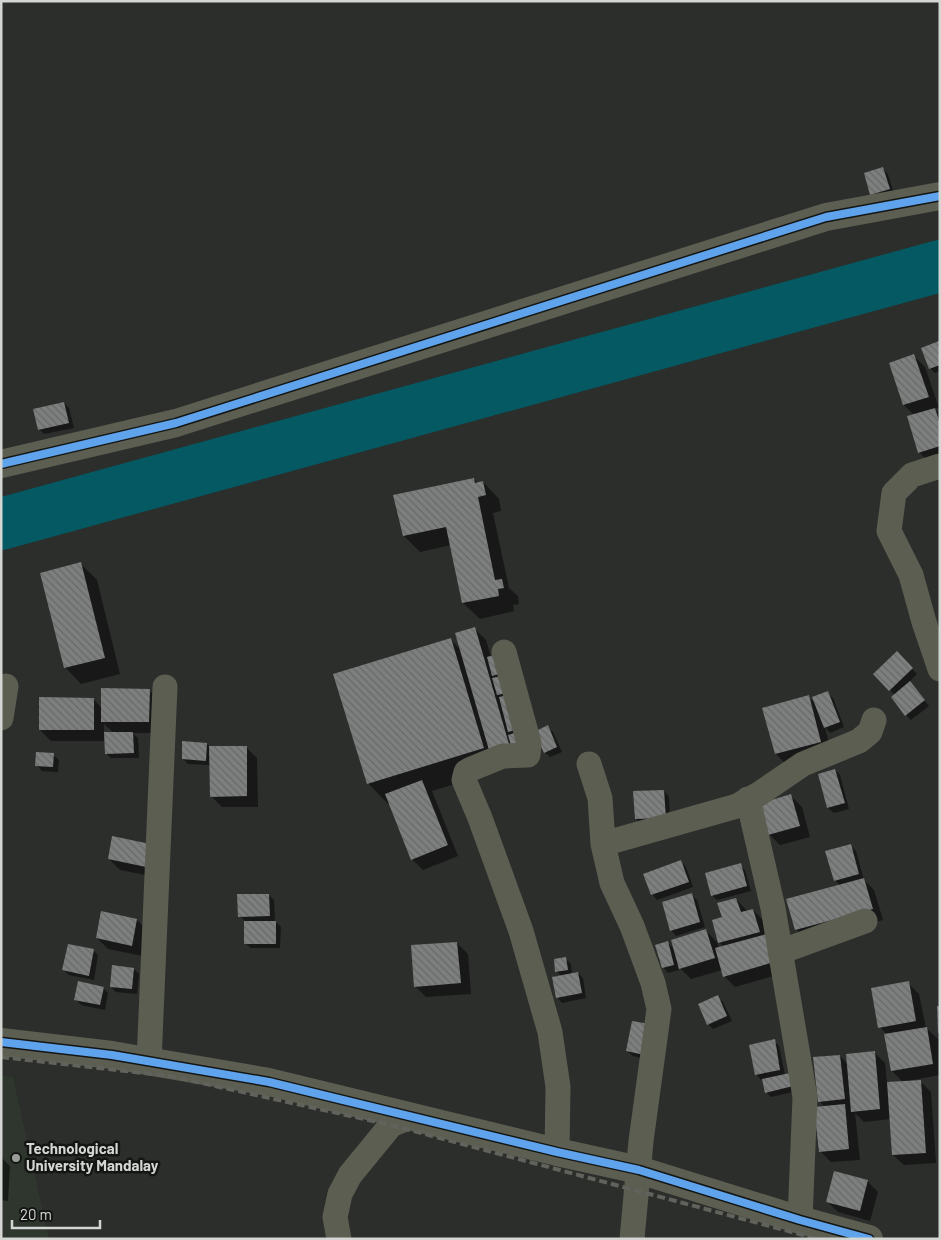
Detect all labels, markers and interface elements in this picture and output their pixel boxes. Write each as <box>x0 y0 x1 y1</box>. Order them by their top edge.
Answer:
place label: Technological University Mandalay <box>26 1139 159 1174</box>
marker: Technological University Mandalay <box>10 1152 22 1164</box>
scale bar <box>12 1198 100 1230</box>
text: 20 m <box>20 1205 52 1223</box>

